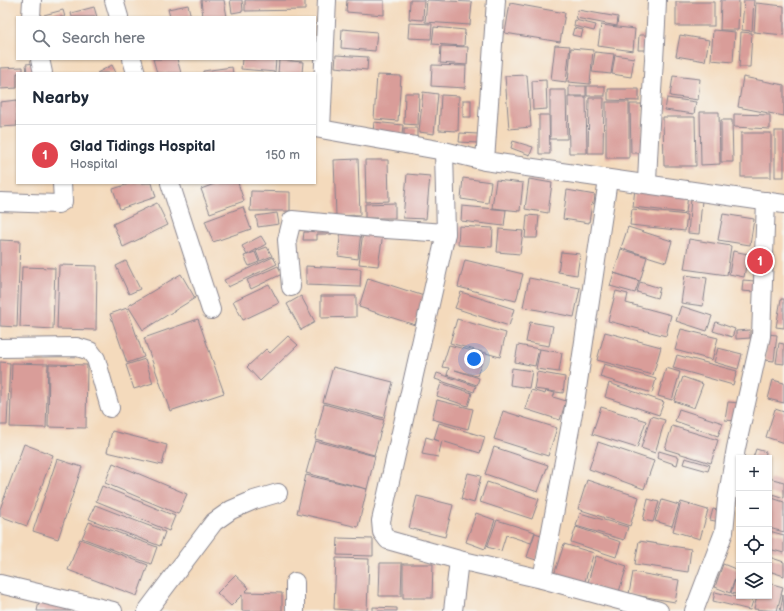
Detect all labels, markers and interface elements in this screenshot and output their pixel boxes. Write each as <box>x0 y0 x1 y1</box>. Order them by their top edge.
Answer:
search box <box>16 16 316 60</box>
icon: search <box>30 27 52 49</box>
text: Search here <box>62 29 145 48</box>
text: Nearby <box>32 88 89 108</box>
text: Glad Tidings Hospital <box>70 137 215 156</box>
text: 1 <box>42 147 48 163</box>
text: 150 m <box>266 147 300 163</box>
text: Hospital <box>70 156 118 172</box>
pin: 1 <box>747 246 773 276</box>
your location <box>464 349 484 369</box>
map controls <box>736 455 772 599</box>
button: + <box>736 455 772 491</box>
button: − <box>736 491 772 527</box>
button: locate <box>736 527 772 563</box>
button: layers <box>736 563 772 599</box>

